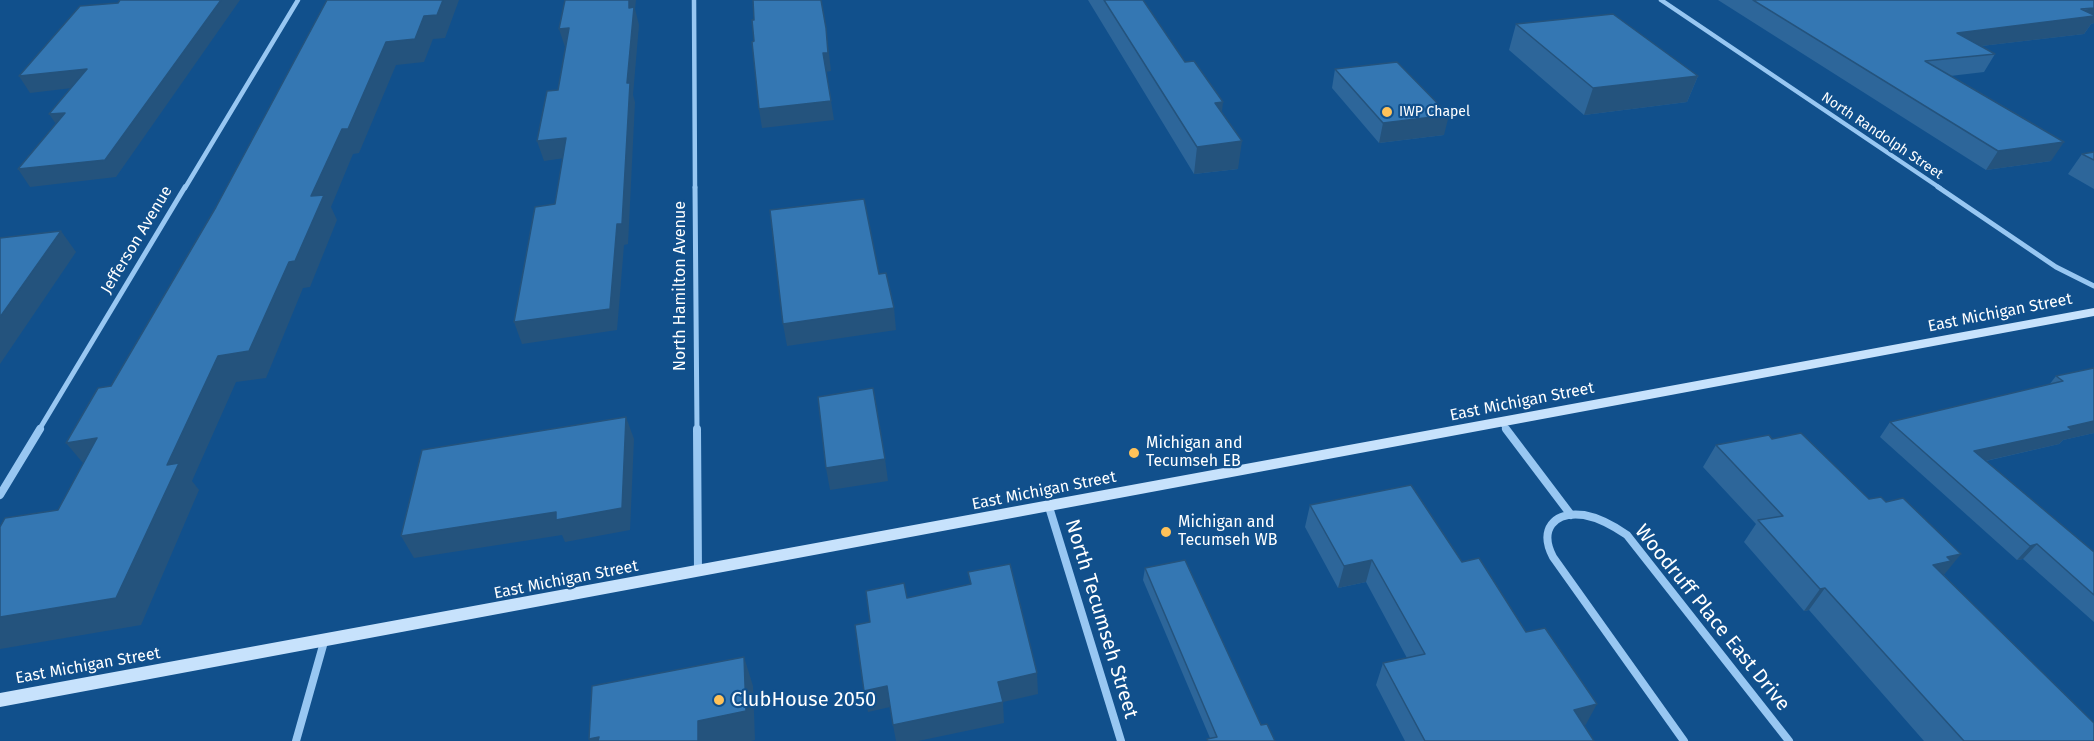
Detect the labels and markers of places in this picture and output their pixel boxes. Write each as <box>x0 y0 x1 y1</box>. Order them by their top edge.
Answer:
place label: IWP Chapel <box>1399 104 1470 120</box>
marker: IWP Chapel <box>1380 105 1394 119</box>
place label: Michigan and Tecumseh EB <box>1146 434 1242 472</box>
marker: Michigan and Tecumseh EB <box>1127 446 1141 460</box>
place label: Michigan and Tecumseh WB <box>1178 513 1277 551</box>
marker: Michigan and Tecumseh WB <box>1159 525 1173 539</box>
place label: ClubHouse 2050 <box>731 688 876 712</box>
marker: ClubHouse 2050 <box>712 693 726 707</box>

